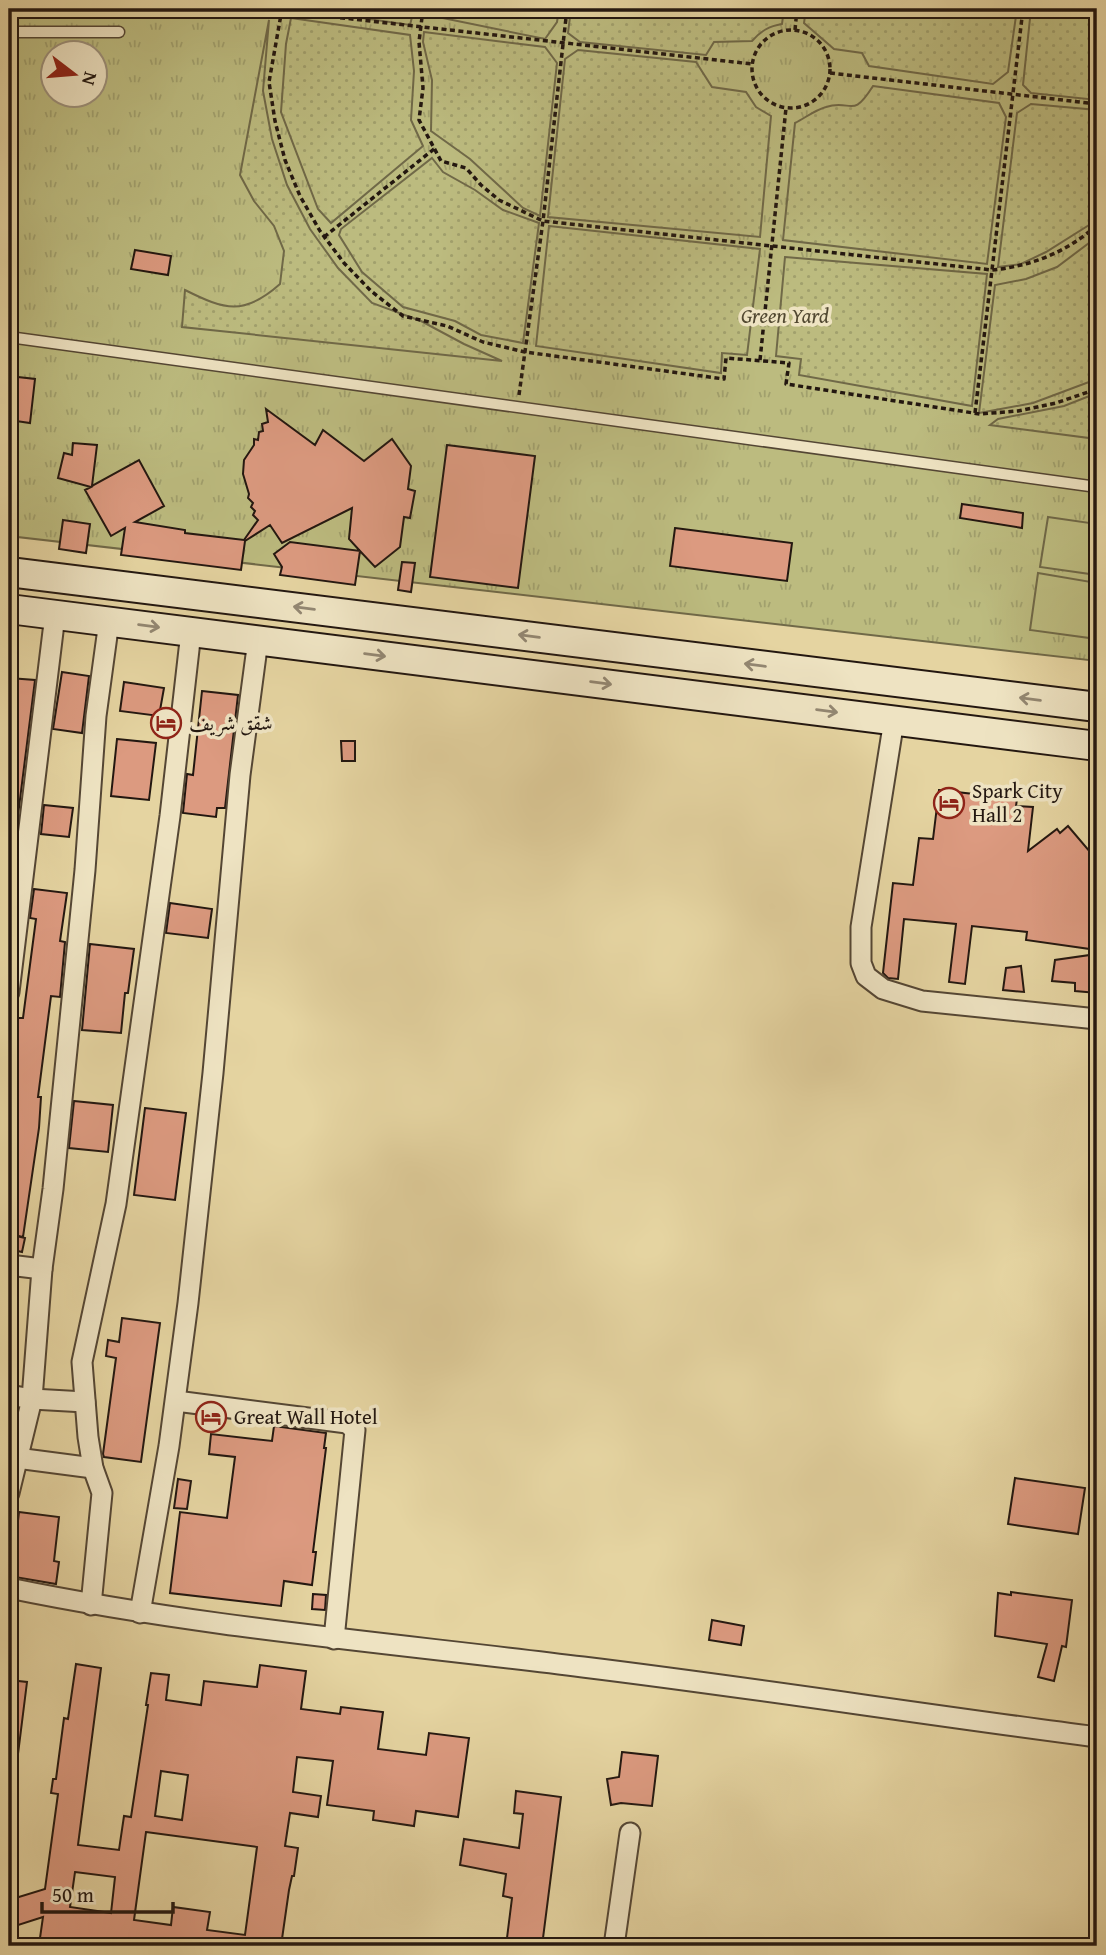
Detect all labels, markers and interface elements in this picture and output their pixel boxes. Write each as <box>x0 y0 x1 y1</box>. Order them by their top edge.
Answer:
north arrow <box>38 38 108 108</box>
text: N <box>75 69 106 89</box>
park label: Green Yard <box>741 300 829 331</box>
one-way arrow <box>293 602 315 615</box>
one-way arrow <box>138 620 160 633</box>
one-way arrow <box>519 630 541 643</box>
one-way arrow <box>363 648 386 661</box>
one-way arrow <box>744 658 767 671</box>
one-way arrow <box>589 677 612 690</box>
one-way arrow <box>1019 692 1041 705</box>
one-way arrow <box>815 705 837 718</box>
hotel icon: شقق شريف <box>149 706 183 740</box>
place label: شقق شريف <box>189 707 273 738</box>
place label: Spark City Hall 2 <box>972 775 1063 830</box>
hotel icon: Spark City Hall 2 <box>932 786 966 820</box>
hotel icon: Great Wall Hotel <box>194 1400 228 1434</box>
place label: Great Wall Hotel <box>234 1401 378 1432</box>
scale bar <box>42 1871 173 1915</box>
text: 50 m <box>52 1879 94 1910</box>

